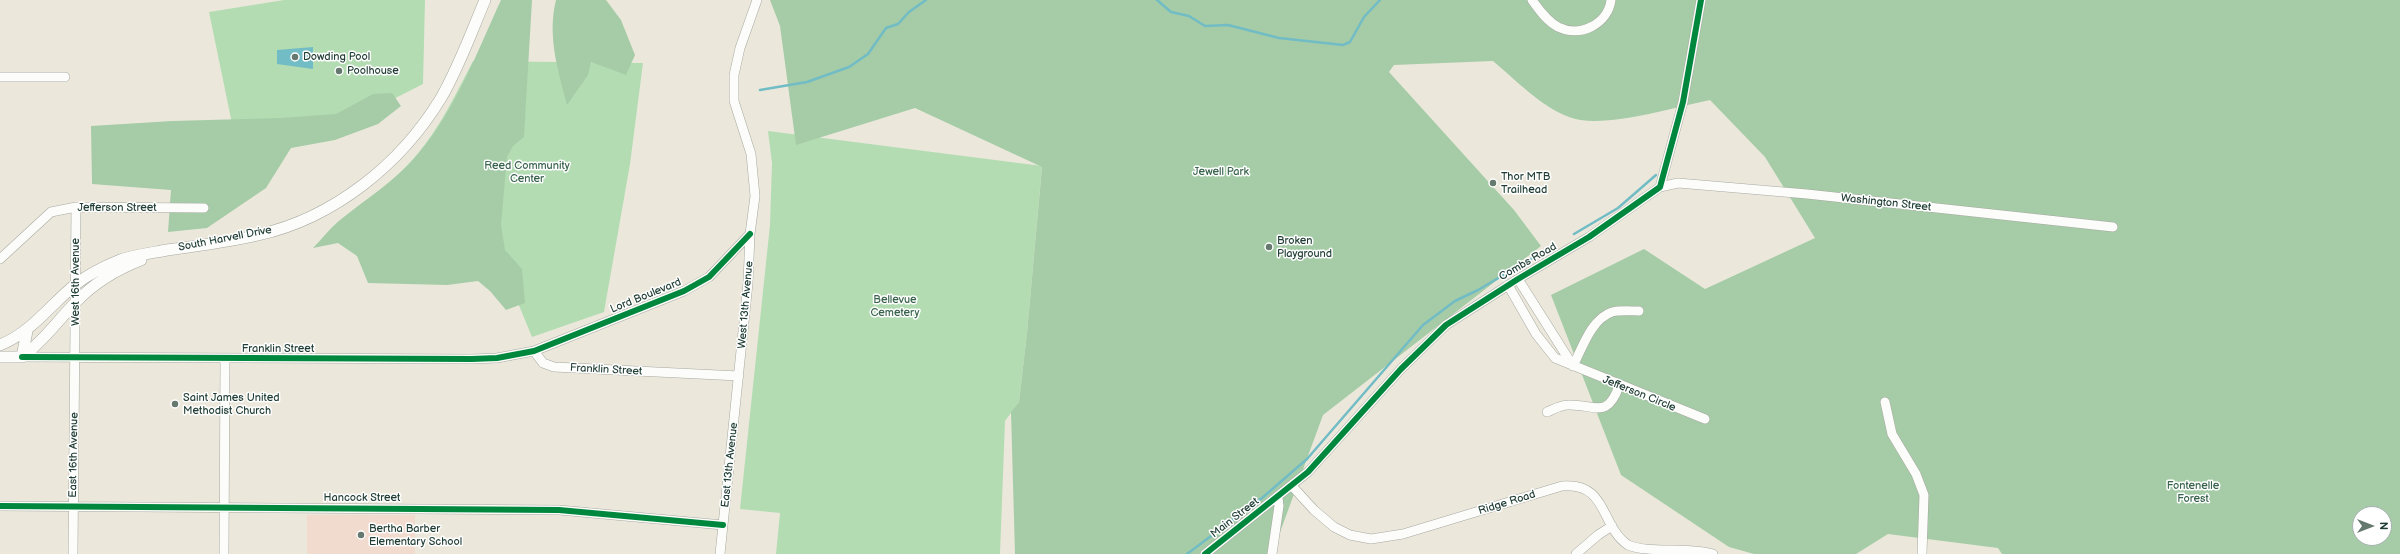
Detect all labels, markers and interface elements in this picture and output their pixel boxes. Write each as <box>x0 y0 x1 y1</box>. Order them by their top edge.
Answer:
place label: Dowding Pool <box>303 50 370 64</box>
marker: Dowding Pool <box>290 52 300 62</box>
place label: Poolhouse <box>347 64 399 78</box>
marker: Poolhouse <box>334 66 344 76</box>
park label: Reed Community Center <box>484 159 570 185</box>
park label: Jewell Park <box>1193 165 1249 179</box>
place label: Thor MTB Trailhead <box>1501 170 1550 196</box>
marker: Thor MTB Trailhead <box>1488 178 1498 188</box>
street label: Washington Street <box>1840 192 1932 214</box>
street label: Jefferson Street <box>77 201 157 215</box>
street label: South Harvell Drive <box>177 223 273 255</box>
place label: Broken Playground <box>1277 234 1332 260</box>
street label: West 16th Avenue <box>69 238 83 326</box>
street label: Combs Road <box>1497 240 1559 284</box>
marker: Broken Playground <box>1264 242 1274 252</box>
street label: West 13th Avenue <box>736 261 756 349</box>
street label: Lord Boulevard <box>609 276 683 316</box>
park label: Bellevue Cemetery <box>870 293 920 319</box>
street label: Franklin Street <box>242 342 314 356</box>
street label: Franklin Street <box>569 362 643 378</box>
street label: Jefferson Circle <box>1600 373 1678 415</box>
place label: Saint James United Methodist Church <box>183 391 279 417</box>
marker: Saint James United Methodist Church <box>170 399 180 409</box>
street label: East 16th Avenue <box>67 412 81 498</box>
street label: East 13th Avenue <box>719 422 741 508</box>
park label: Fontenelle Forest <box>2167 479 2219 505</box>
street label: Ridge Road <box>1477 488 1537 518</box>
street label: Hancock Street <box>324 491 400 505</box>
street label: Main Street <box>1208 495 1262 541</box>
north arrow <box>2352 506 2392 546</box>
place label: Bertha Barber Elementary School <box>369 522 462 548</box>
text: N <box>2377 522 2390 530</box>
marker: Bertha Barber Elementary School <box>356 530 366 540</box>

